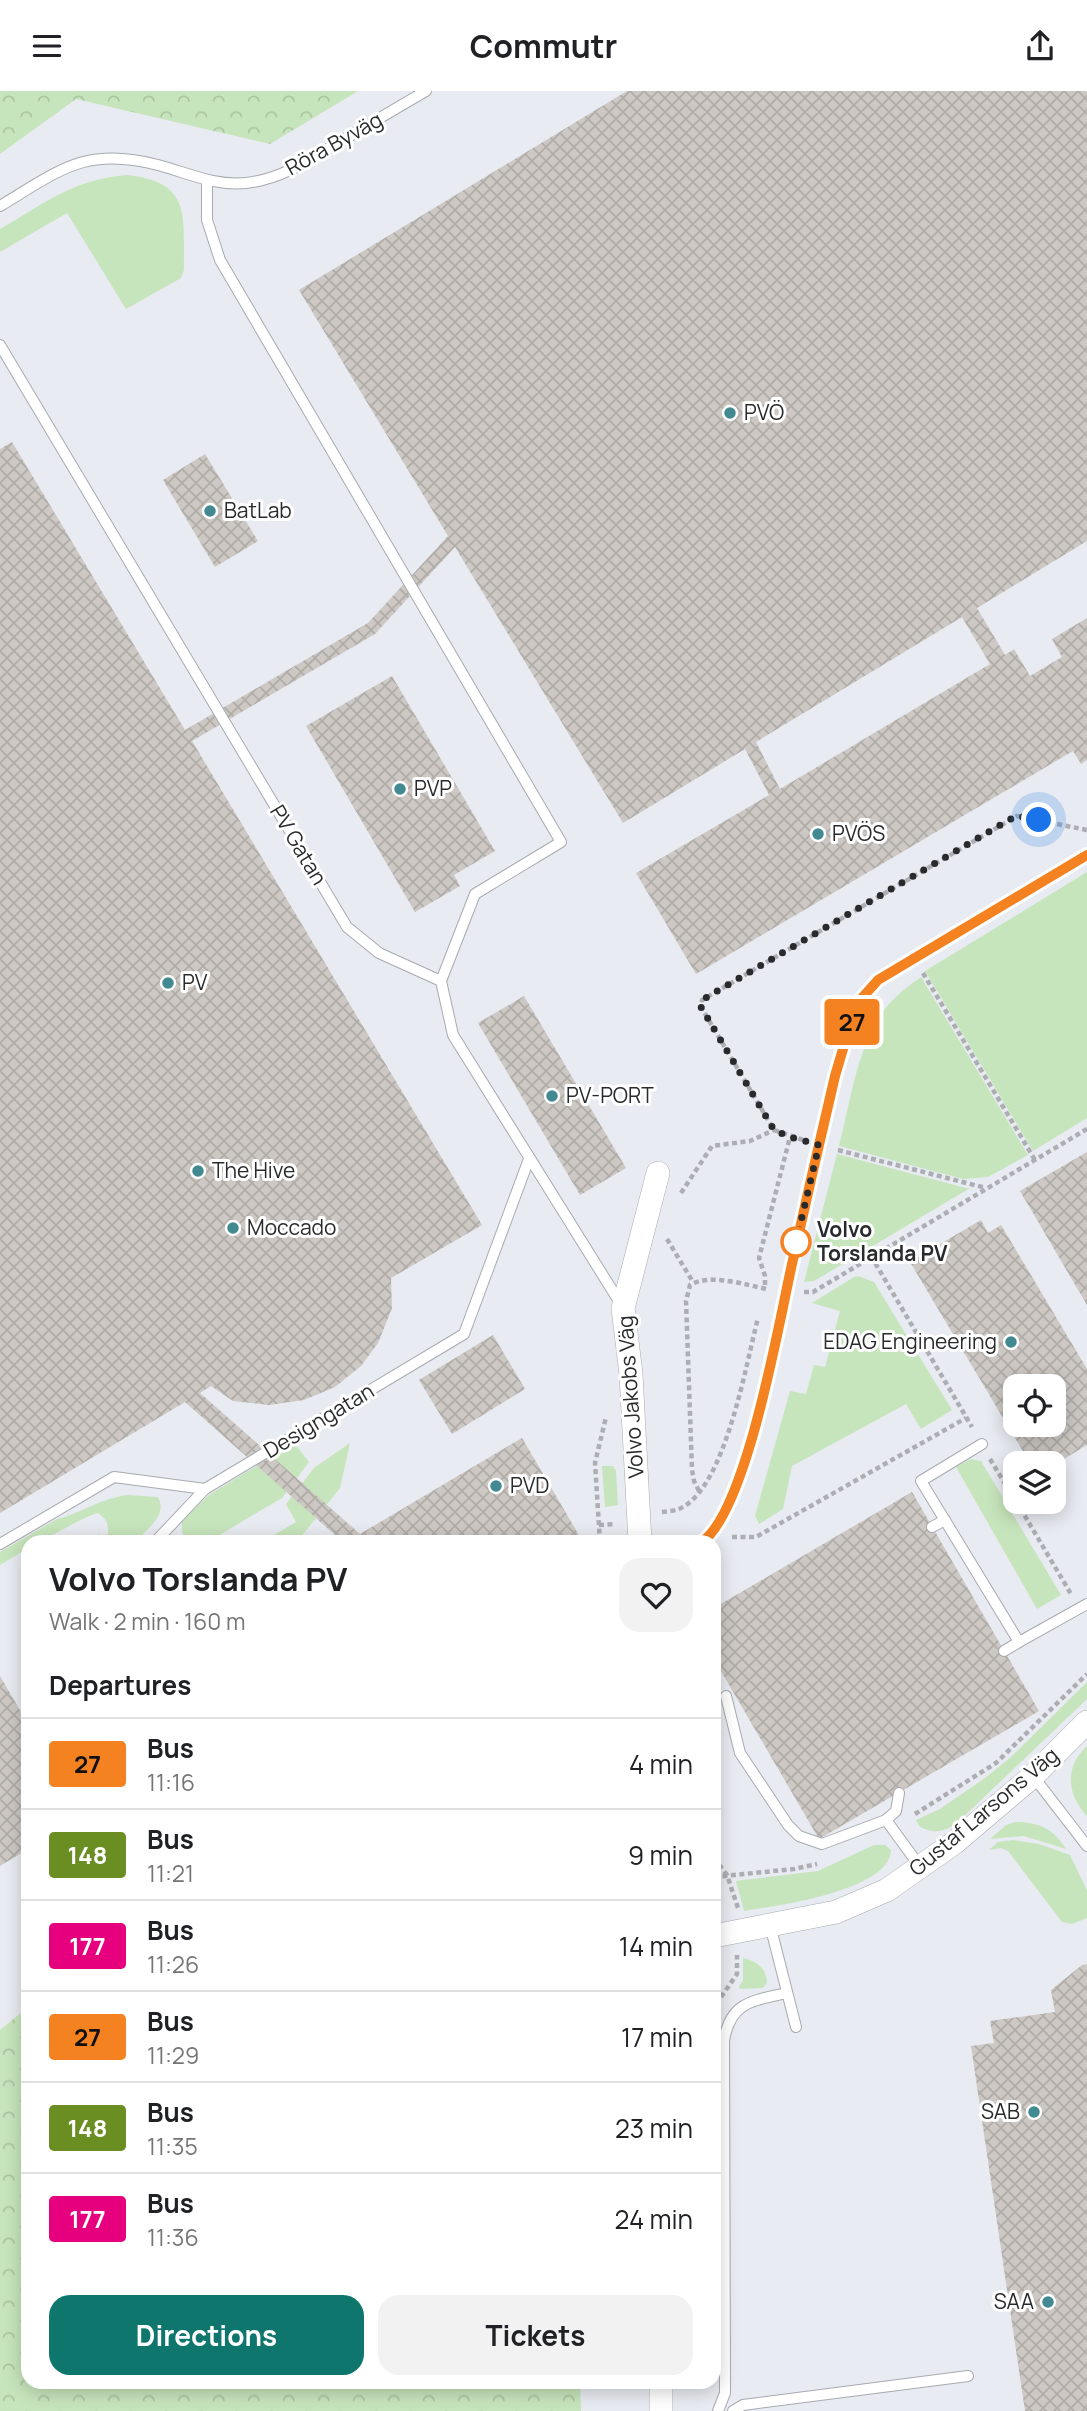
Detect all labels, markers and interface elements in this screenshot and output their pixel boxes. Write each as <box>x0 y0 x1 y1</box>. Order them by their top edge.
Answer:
text: Commutr <box>470 24 617 68</box>
icon: menu <box>28 27 66 65</box>
icon: share <box>1021 27 1059 65</box>
street label: Röra Byväg <box>280 105 387 181</box>
place label: PVÖ <box>744 398 784 426</box>
marker: PVÖ <box>722 405 738 421</box>
place label: BatLab <box>224 496 292 524</box>
marker: BatLab <box>202 503 218 519</box>
place label: PVP <box>414 774 452 802</box>
marker: PVP <box>392 781 408 797</box>
street label: PV Gatan <box>264 799 334 890</box>
your location <box>1021 802 1056 837</box>
place label: PVÖS <box>832 819 885 847</box>
marker: PVÖS <box>810 826 826 842</box>
place label: PV <box>182 968 208 996</box>
marker: PV <box>160 975 176 991</box>
line badge: 27 <box>820 999 884 1045</box>
text: 27 <box>838 1005 866 1038</box>
place label: PV-PORT <box>566 1081 654 1109</box>
marker: PV-PORT <box>544 1088 560 1104</box>
place label: The Hive <box>212 1156 295 1184</box>
marker: The Hive <box>190 1163 206 1179</box>
place label: Moccado <box>247 1213 336 1241</box>
place label: Volvo Torslanda PV <box>817 1215 948 1267</box>
marker: Moccado <box>225 1220 241 1236</box>
marker: Volvo Torslanda PV <box>781 1227 811 1257</box>
street label: Volvo Jakobs Väg <box>610 1315 650 1479</box>
place label: EDAG Engineering <box>823 1327 997 1355</box>
marker: EDAG Engineering <box>1003 1334 1019 1350</box>
map controls <box>1003 1374 1066 1514</box>
button: locate <box>1003 1374 1066 1437</box>
street label: Designgatan <box>258 1376 379 1464</box>
button: layers <box>1003 1451 1066 1514</box>
place label: PVD <box>510 1471 549 1499</box>
marker: PVD <box>488 1478 504 1494</box>
text: Volvo Torslanda PV <box>49 1556 347 1601</box>
button: heart <box>619 1558 693 1632</box>
text: Walk · 2 min · 160 m <box>49 1605 245 1637</box>
text: Departures <box>49 1667 191 1703</box>
text: Bus <box>147 1730 194 1766</box>
street label: Gustaf Larsons Väg <box>903 1741 1064 1882</box>
text: 4 min <box>629 1746 693 1782</box>
text: 27 <box>74 1747 101 1780</box>
text: 11:16 <box>147 1766 195 1798</box>
text: Bus <box>147 1821 194 1857</box>
text: 9 min <box>628 1837 693 1873</box>
text: 148 <box>68 1838 107 1871</box>
text: 11:21 <box>147 1857 194 1889</box>
text: Bus <box>147 1912 194 1948</box>
text: 14 min <box>619 1928 693 1964</box>
text: 177 <box>69 1929 106 1962</box>
text: 11:26 <box>147 1948 199 1980</box>
text: Bus <box>147 2003 194 2039</box>
text: 17 min <box>621 2019 693 2055</box>
text: 27 <box>74 2020 101 2053</box>
text: 11:29 <box>147 2039 199 2071</box>
text: Bus <box>147 2094 194 2130</box>
place label: SAB <box>981 2097 1020 2125</box>
marker: SAB <box>1026 2104 1042 2120</box>
text: 23 min <box>615 2110 693 2146</box>
text: 148 <box>68 2111 107 2144</box>
text: 11:35 <box>147 2130 198 2162</box>
text: Bus <box>147 2185 194 2221</box>
text: 24 min <box>615 2201 693 2237</box>
text: 177 <box>69 2202 106 2235</box>
text: 11:36 <box>147 2221 199 2253</box>
place label: SAA <box>994 2287 1034 2315</box>
marker: SAA <box>1040 2294 1056 2310</box>
button: Directions <box>49 2295 364 2375</box>
button: Tickets <box>378 2295 693 2375</box>

